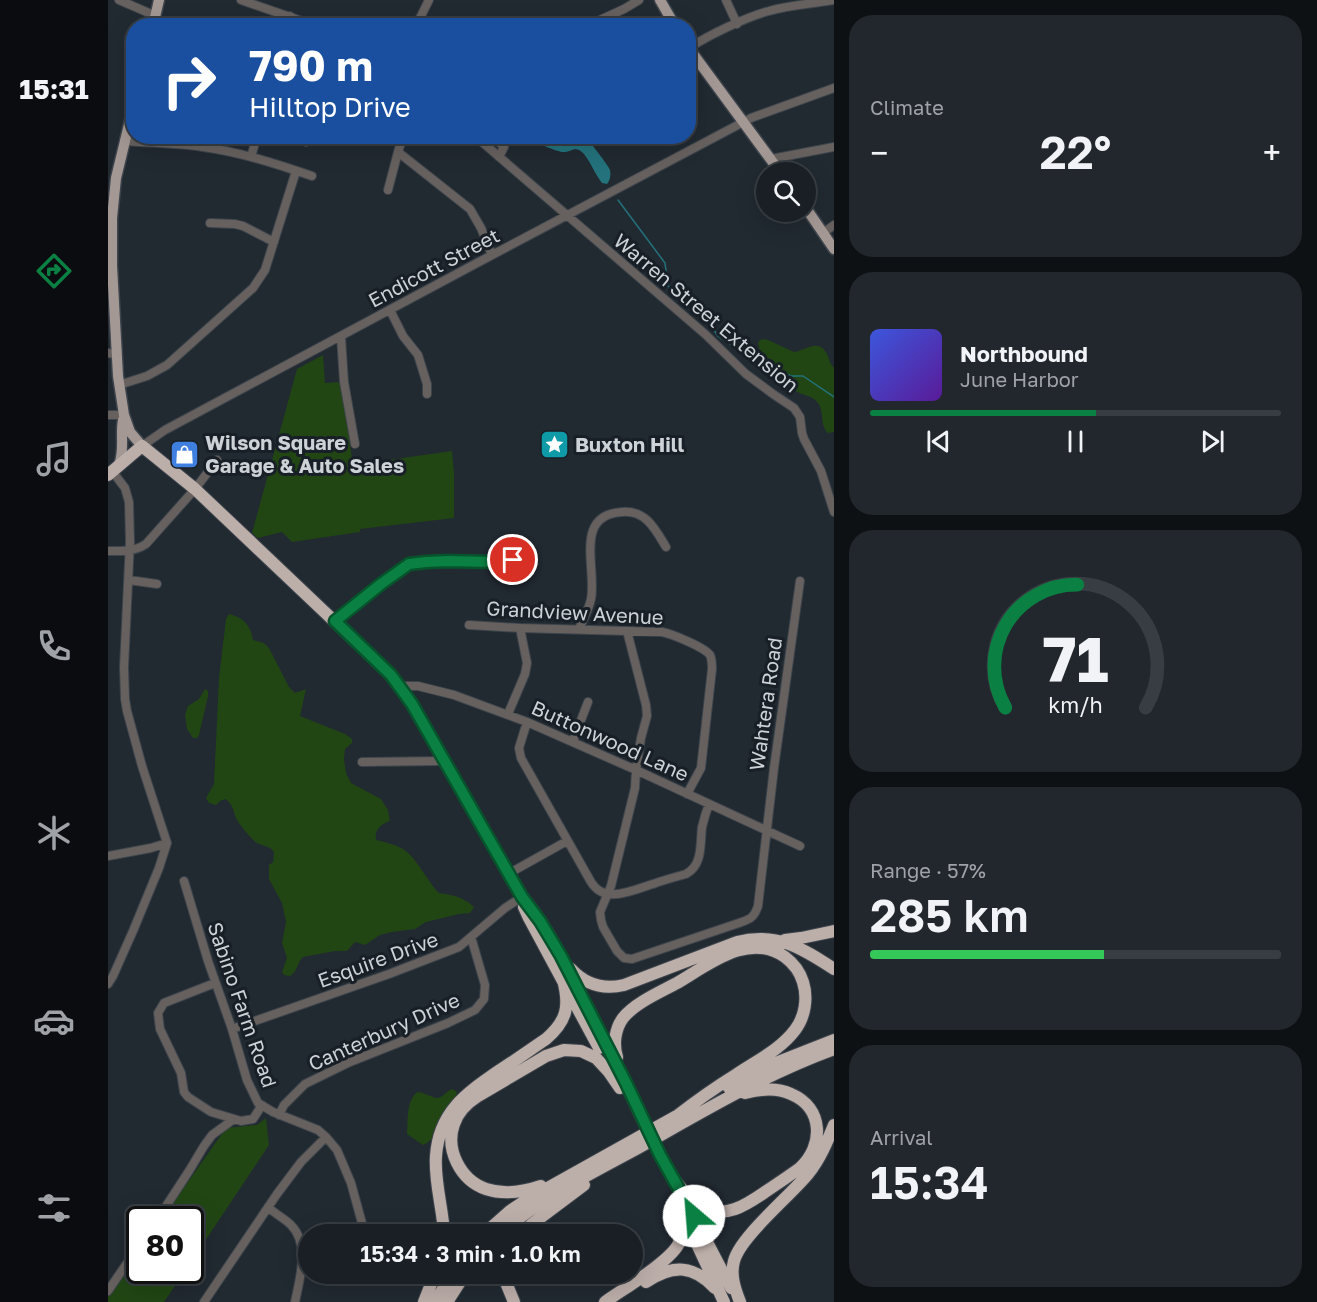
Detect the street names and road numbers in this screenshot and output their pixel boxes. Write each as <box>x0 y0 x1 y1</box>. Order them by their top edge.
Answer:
street label: Endicott Street <box>364 222 503 312</box>
street label: Warren Street Extension <box>609 228 804 397</box>
street label: Grandview Avenue <box>486 595 664 629</box>
street label: Wahtera Road <box>744 636 786 772</box>
street label: Buttonwood Lane <box>528 695 693 786</box>
street label: Sabino Farm Road <box>203 919 283 1091</box>
street label: Esquire Drive <box>314 926 441 992</box>
street label: Canterbury Drive <box>304 987 463 1075</box>

